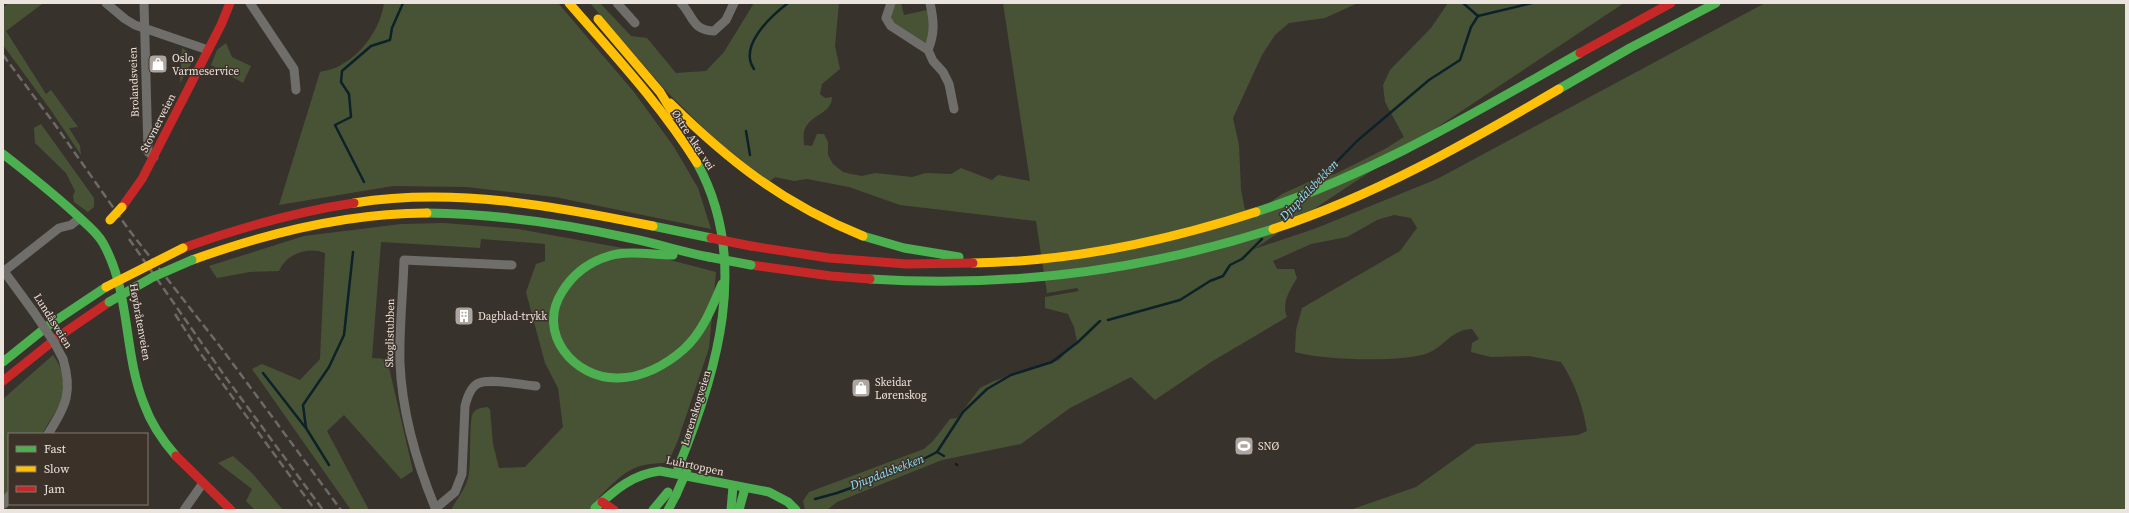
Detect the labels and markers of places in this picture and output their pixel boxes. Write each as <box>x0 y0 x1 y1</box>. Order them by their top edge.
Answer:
place label: Oslo Varmeservice <box>172 51 240 79</box>
shop icon: Oslo Varmeservice <box>147 53 169 75</box>
building icon: Dagblad-trykk <box>453 305 475 327</box>
place label: Dagblad-trykk <box>478 309 548 324</box>
place label: Skeidar Lørenskog <box>875 375 927 403</box>
shop icon: Skeidar Lørenskog <box>850 377 872 399</box>
sports icon: SNØ <box>1233 435 1255 457</box>
place label: SNØ <box>1258 439 1279 454</box>

